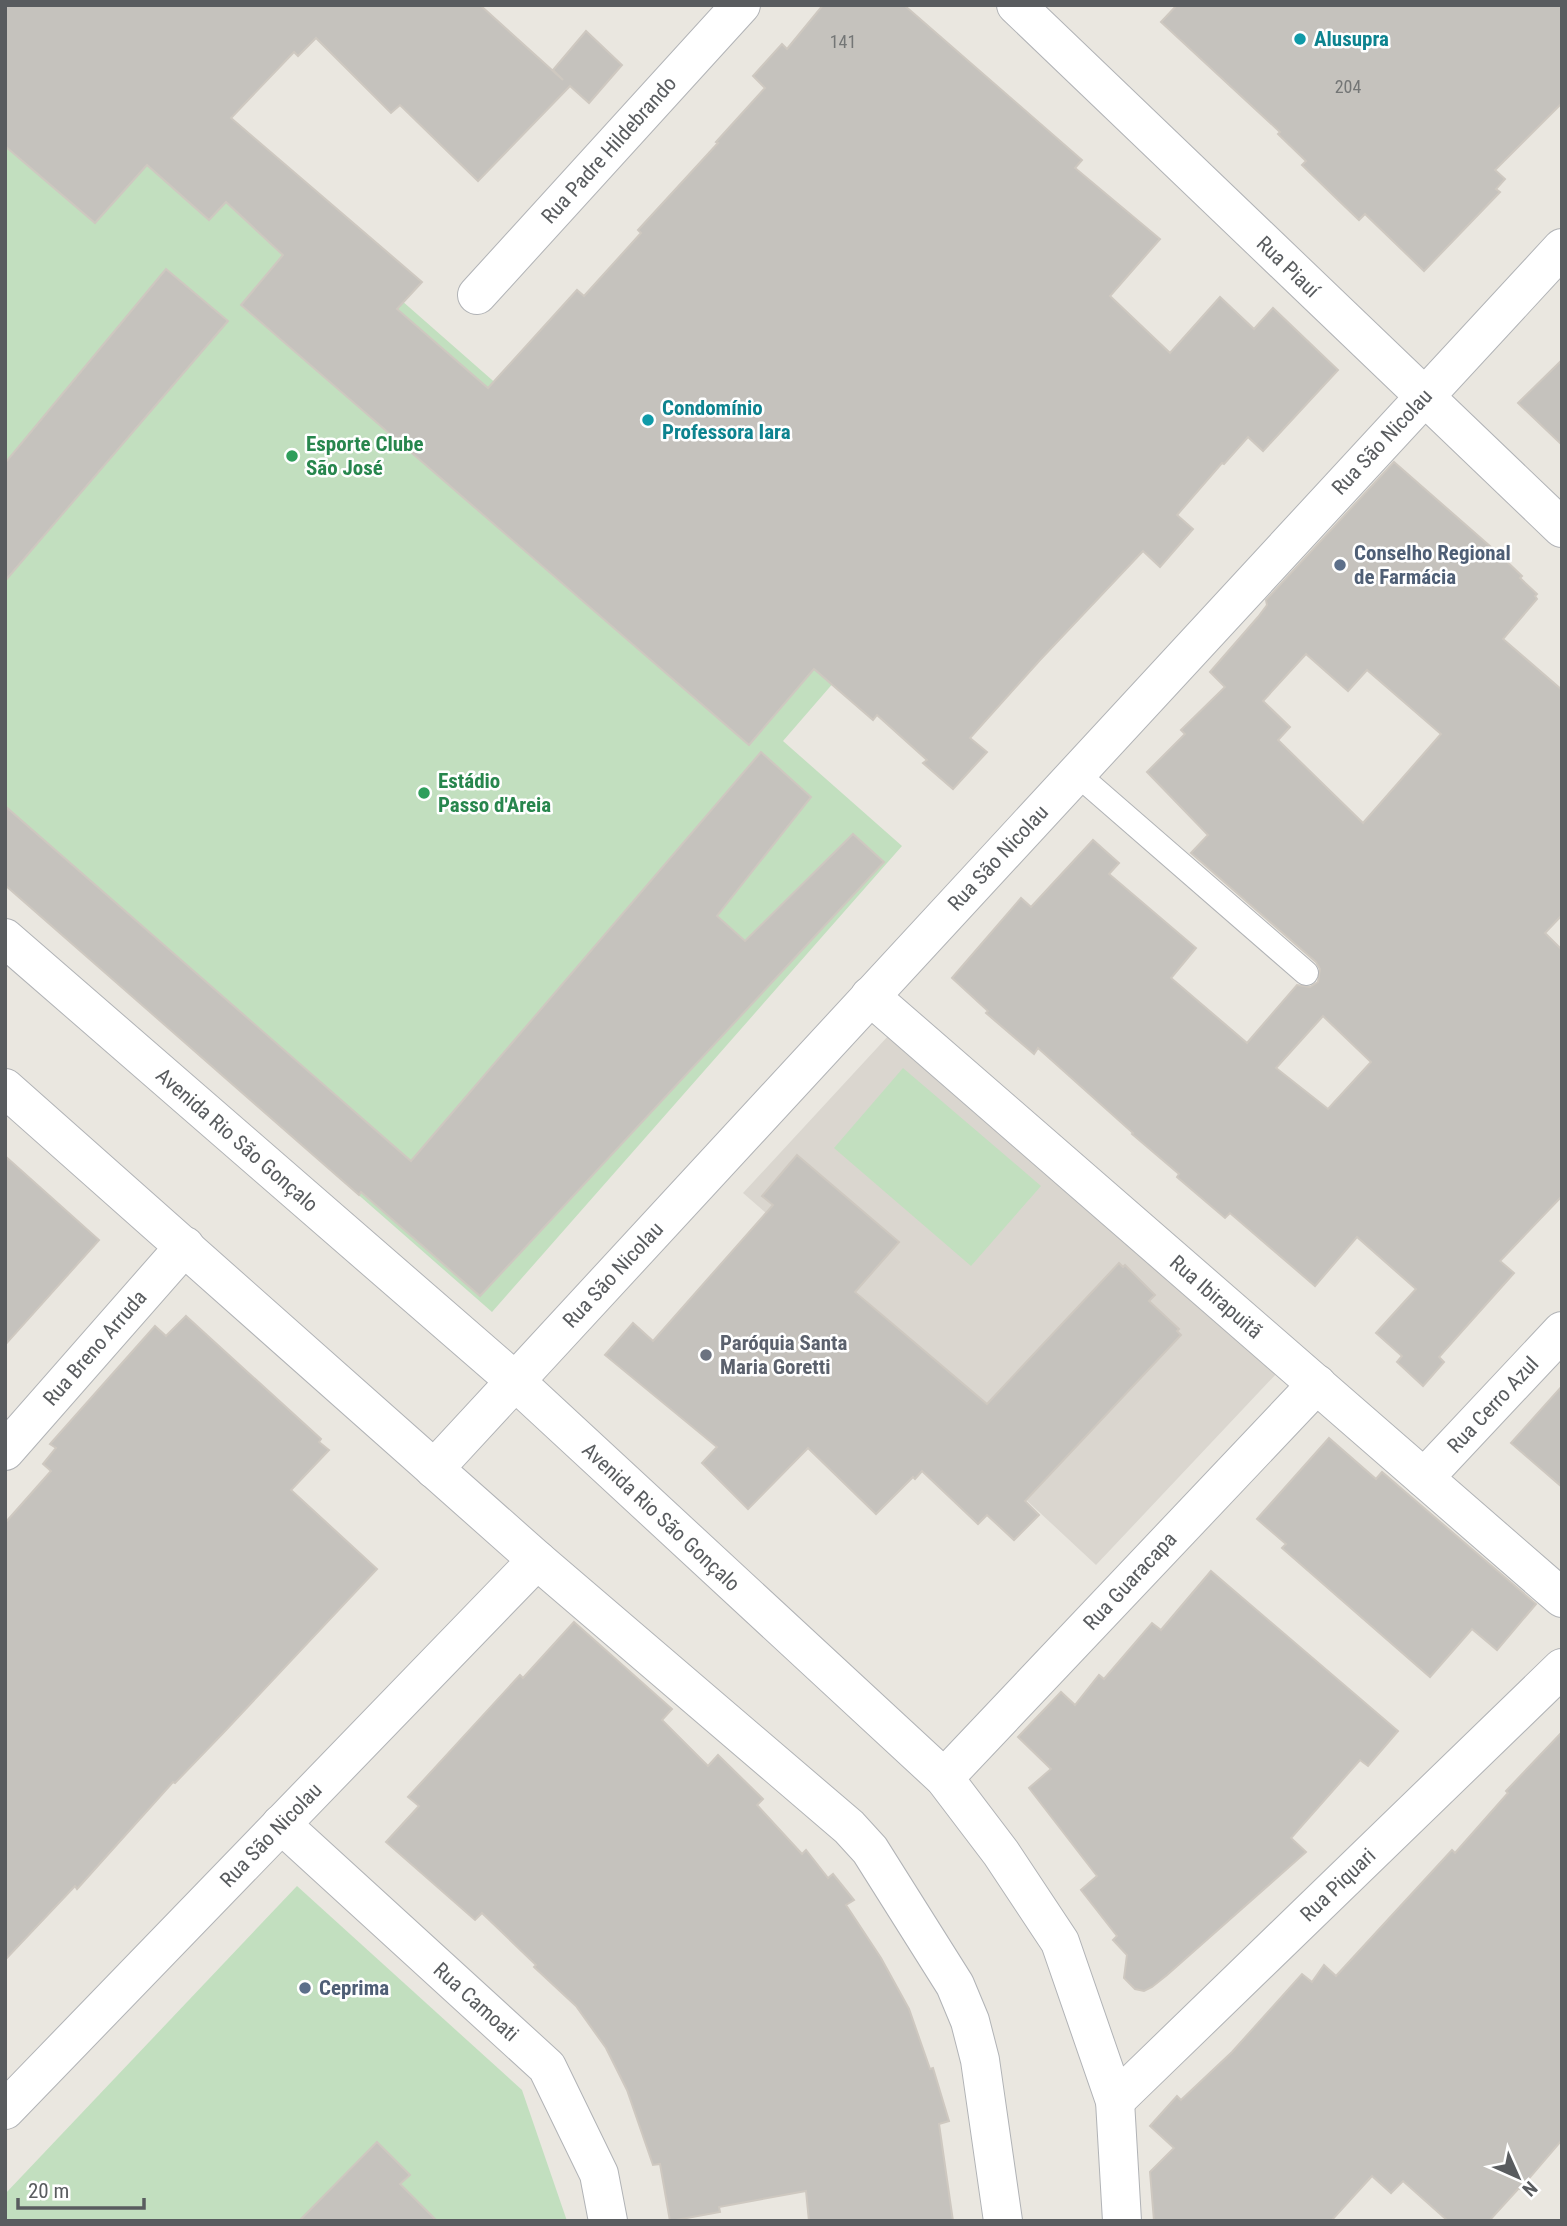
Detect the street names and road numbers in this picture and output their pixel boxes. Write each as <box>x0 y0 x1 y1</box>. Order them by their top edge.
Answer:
street label: Rua Padre Hildebrando <box>537 72 681 228</box>
street label: Rua Piauí <box>1252 231 1325 303</box>
street label: Rua São Nicolau <box>1327 384 1437 500</box>
street label: Rua São Nicolau <box>943 800 1053 916</box>
street label: Avenida Rio São Gonçalo <box>151 1063 323 1217</box>
street label: Rua São Nicolau <box>558 1217 668 1333</box>
street label: Rua Ibirapuitã <box>1165 1250 1267 1344</box>
street label: Rua Breno Arruda <box>38 1285 152 1411</box>
street label: Rua Cerro Azul <box>1443 1352 1543 1458</box>
street label: Avenida Rio São Gonçalo <box>577 1438 745 1596</box>
street label: Rua Guaracapa <box>1079 1527 1181 1635</box>
street label: Rua São Nicolau <box>215 1778 327 1892</box>
street label: Rua Piquari <box>1296 1844 1380 1926</box>
street label: Rua Camoati <box>429 1958 523 2046</box>

